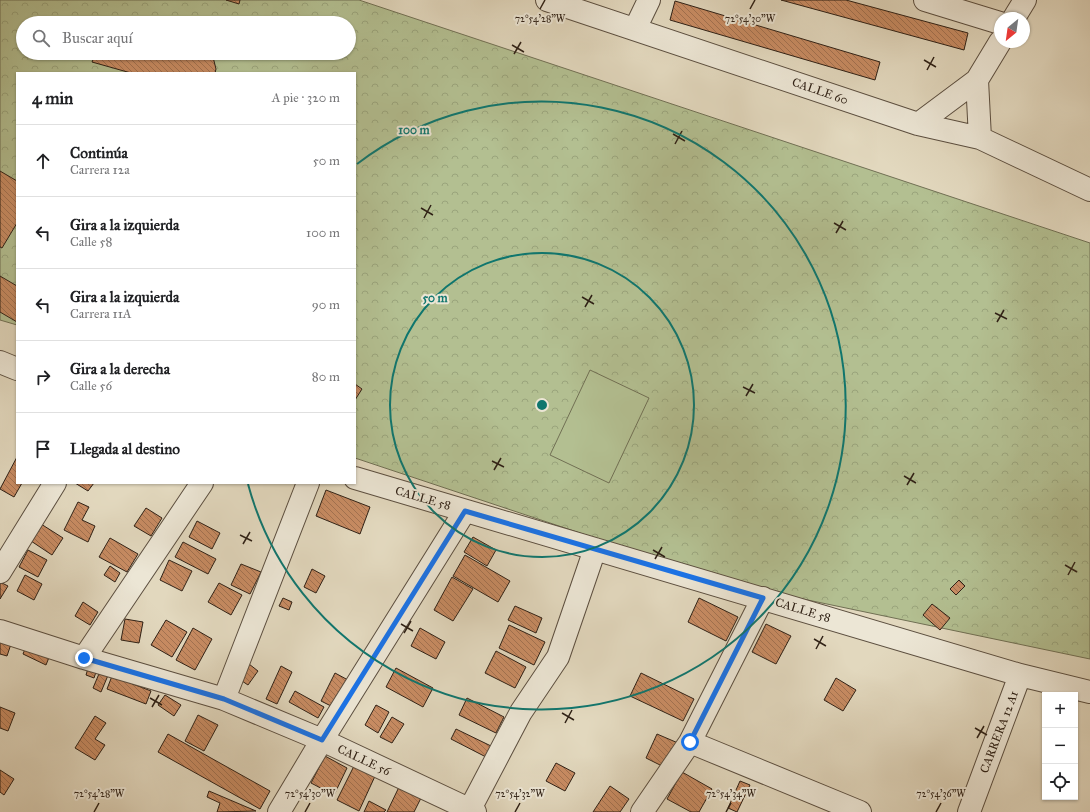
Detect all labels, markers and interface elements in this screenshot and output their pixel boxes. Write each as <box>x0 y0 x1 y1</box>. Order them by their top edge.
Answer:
north arrow <box>994 12 1030 48</box>
text: 72°54'28"W <box>515 13 566 25</box>
text: 72°54'30"W <box>725 13 776 25</box>
search box <box>16 16 356 60</box>
icon: search <box>30 27 52 49</box>
text: Buscar aquí <box>62 29 133 47</box>
street label: CALLE 60 <box>790 75 850 107</box>
text: 4 min <box>32 88 73 109</box>
text: A pie · 320 m <box>272 90 340 106</box>
text: 100 m <box>398 123 431 137</box>
text: Continúa <box>70 144 128 162</box>
icon: ahead <box>32 150 54 172</box>
text: 50 m <box>313 153 340 169</box>
text: Carrera 12a <box>70 162 130 178</box>
text: Gira a la izquierda <box>70 216 179 234</box>
icon: left <box>32 222 54 244</box>
text: 100 m <box>306 225 340 241</box>
text: Calle 58 <box>70 234 113 250</box>
text: Gira a la izquierda <box>70 288 179 306</box>
text: 50 m <box>422 291 449 305</box>
icon: left <box>32 294 54 316</box>
text: 90 m <box>312 297 340 313</box>
text: Carrera 11A <box>70 306 132 322</box>
text: Gira a la derecha <box>70 360 170 378</box>
icon: right <box>32 366 54 388</box>
text: 80 m <box>312 369 340 385</box>
text: Calle 56 <box>70 378 112 394</box>
centre of rings <box>535 398 549 412</box>
icon: arrive <box>32 438 54 460</box>
text: Llegada al destino <box>70 440 180 458</box>
street label: CALLE 58 <box>394 483 452 513</box>
street label: CALLE 58 <box>774 595 832 625</box>
route end <box>75 649 93 667</box>
street label: CARRERA 12 A1 <box>977 689 1021 775</box>
map controls <box>1042 692 1078 800</box>
button: + <box>1042 692 1078 728</box>
button: − <box>1042 728 1078 764</box>
route start <box>681 733 699 751</box>
street label: CALLE 56 <box>335 742 394 779</box>
button: locate <box>1042 764 1078 800</box>
text: 72°54'28"W <box>74 788 125 800</box>
text: 72°54'30"W <box>285 788 336 800</box>
text: 72°54'32"W <box>495 788 545 800</box>
text: 72°54'34"W <box>706 788 757 800</box>
text: 72°54'36"W <box>916 788 966 800</box>

